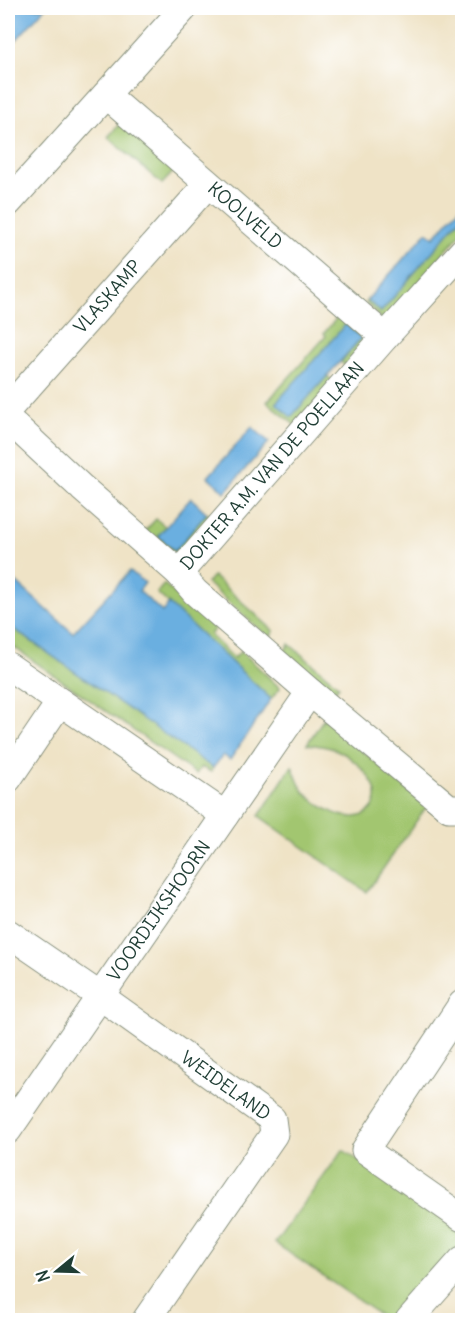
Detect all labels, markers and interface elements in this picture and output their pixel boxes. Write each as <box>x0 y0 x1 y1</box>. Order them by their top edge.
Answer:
street label: KOOLVELD <box>203 177 287 254</box>
street label: VLASKAMP <box>69 255 146 338</box>
street label: DOKTER A.M. VAN DE POELLAAN <box>175 357 369 575</box>
street label: VOORDIJKSHOORN <box>102 836 215 986</box>
street label: WEIDELAND <box>177 1046 275 1125</box>
north arrow <box>27 1241 87 1301</box>
text: N <box>32 1267 54 1284</box>

